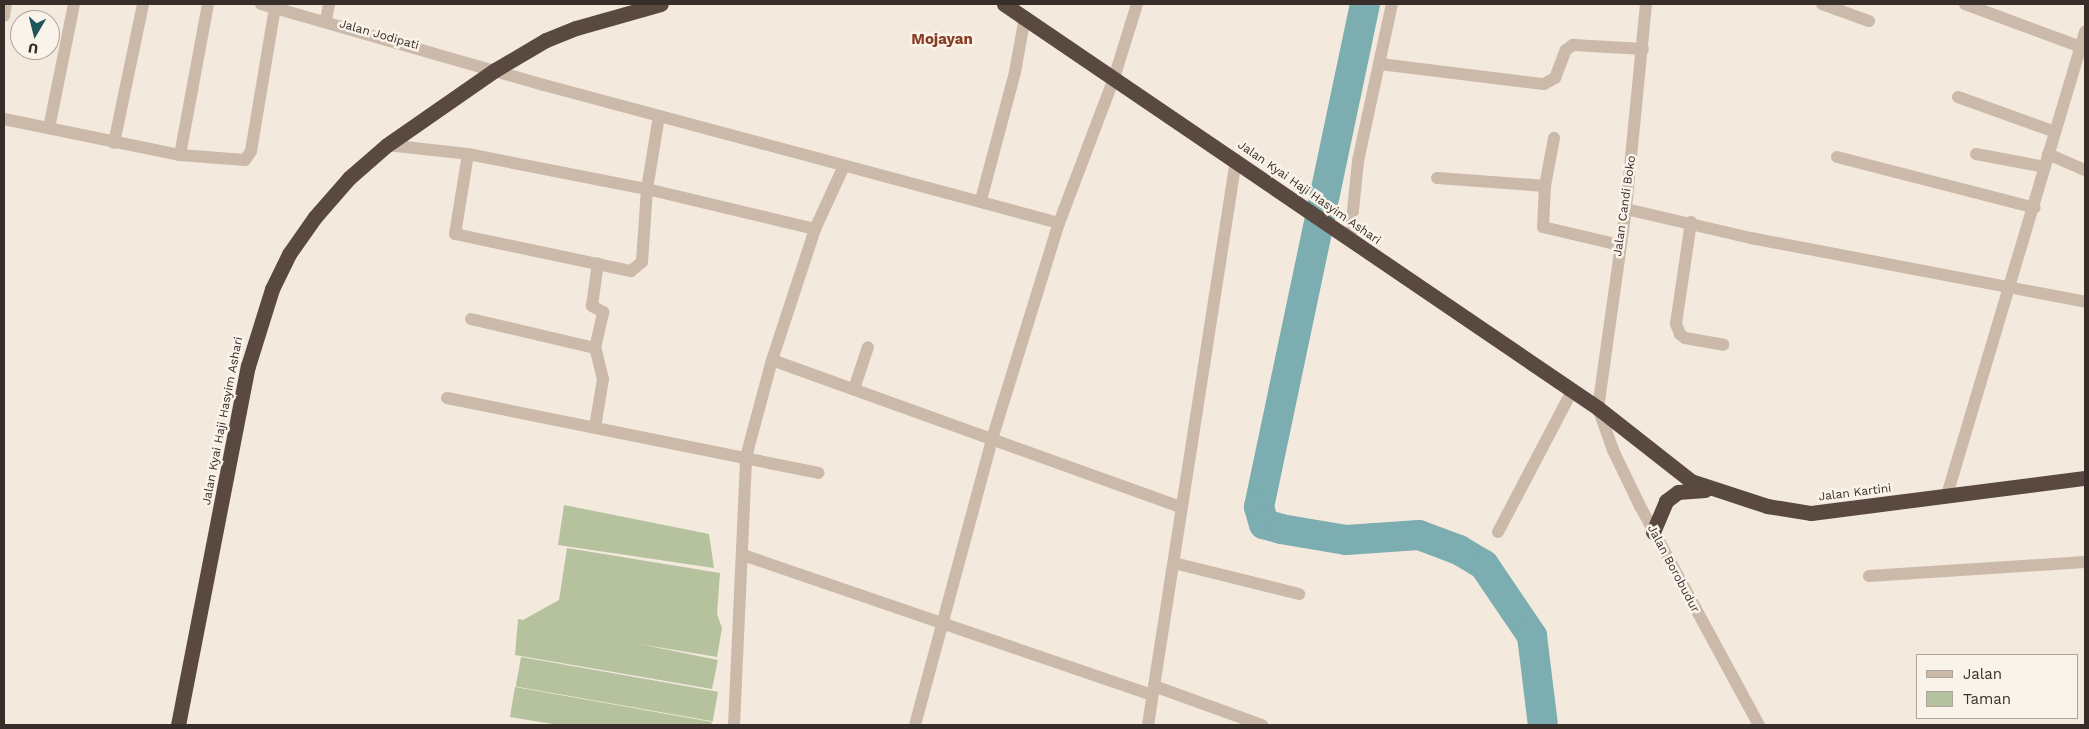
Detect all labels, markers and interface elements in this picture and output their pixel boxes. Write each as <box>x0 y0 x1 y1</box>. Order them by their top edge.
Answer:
north arrow <box>10 10 60 60</box>
street label: Jalan Jodipati <box>337 17 421 53</box>
district label: Mojayan <box>911 31 973 49</box>
text: U <box>27 40 39 57</box>
street label: Jalan Kyai Haji Hasyim Ashari <box>1235 138 1383 248</box>
street label: Jalan Candi Boko <box>1611 155 1639 257</box>
street label: Jalan Kyai Haji Hasyim Ashari <box>200 335 246 507</box>
street label: Jalan Kartini <box>1818 481 1892 505</box>
street label: Jalan Borobudur <box>1644 523 1702 615</box>
legend <box>1916 654 2079 719</box>
text: Jalan <box>1963 665 2002 683</box>
text: Taman <box>1963 690 2011 708</box>

